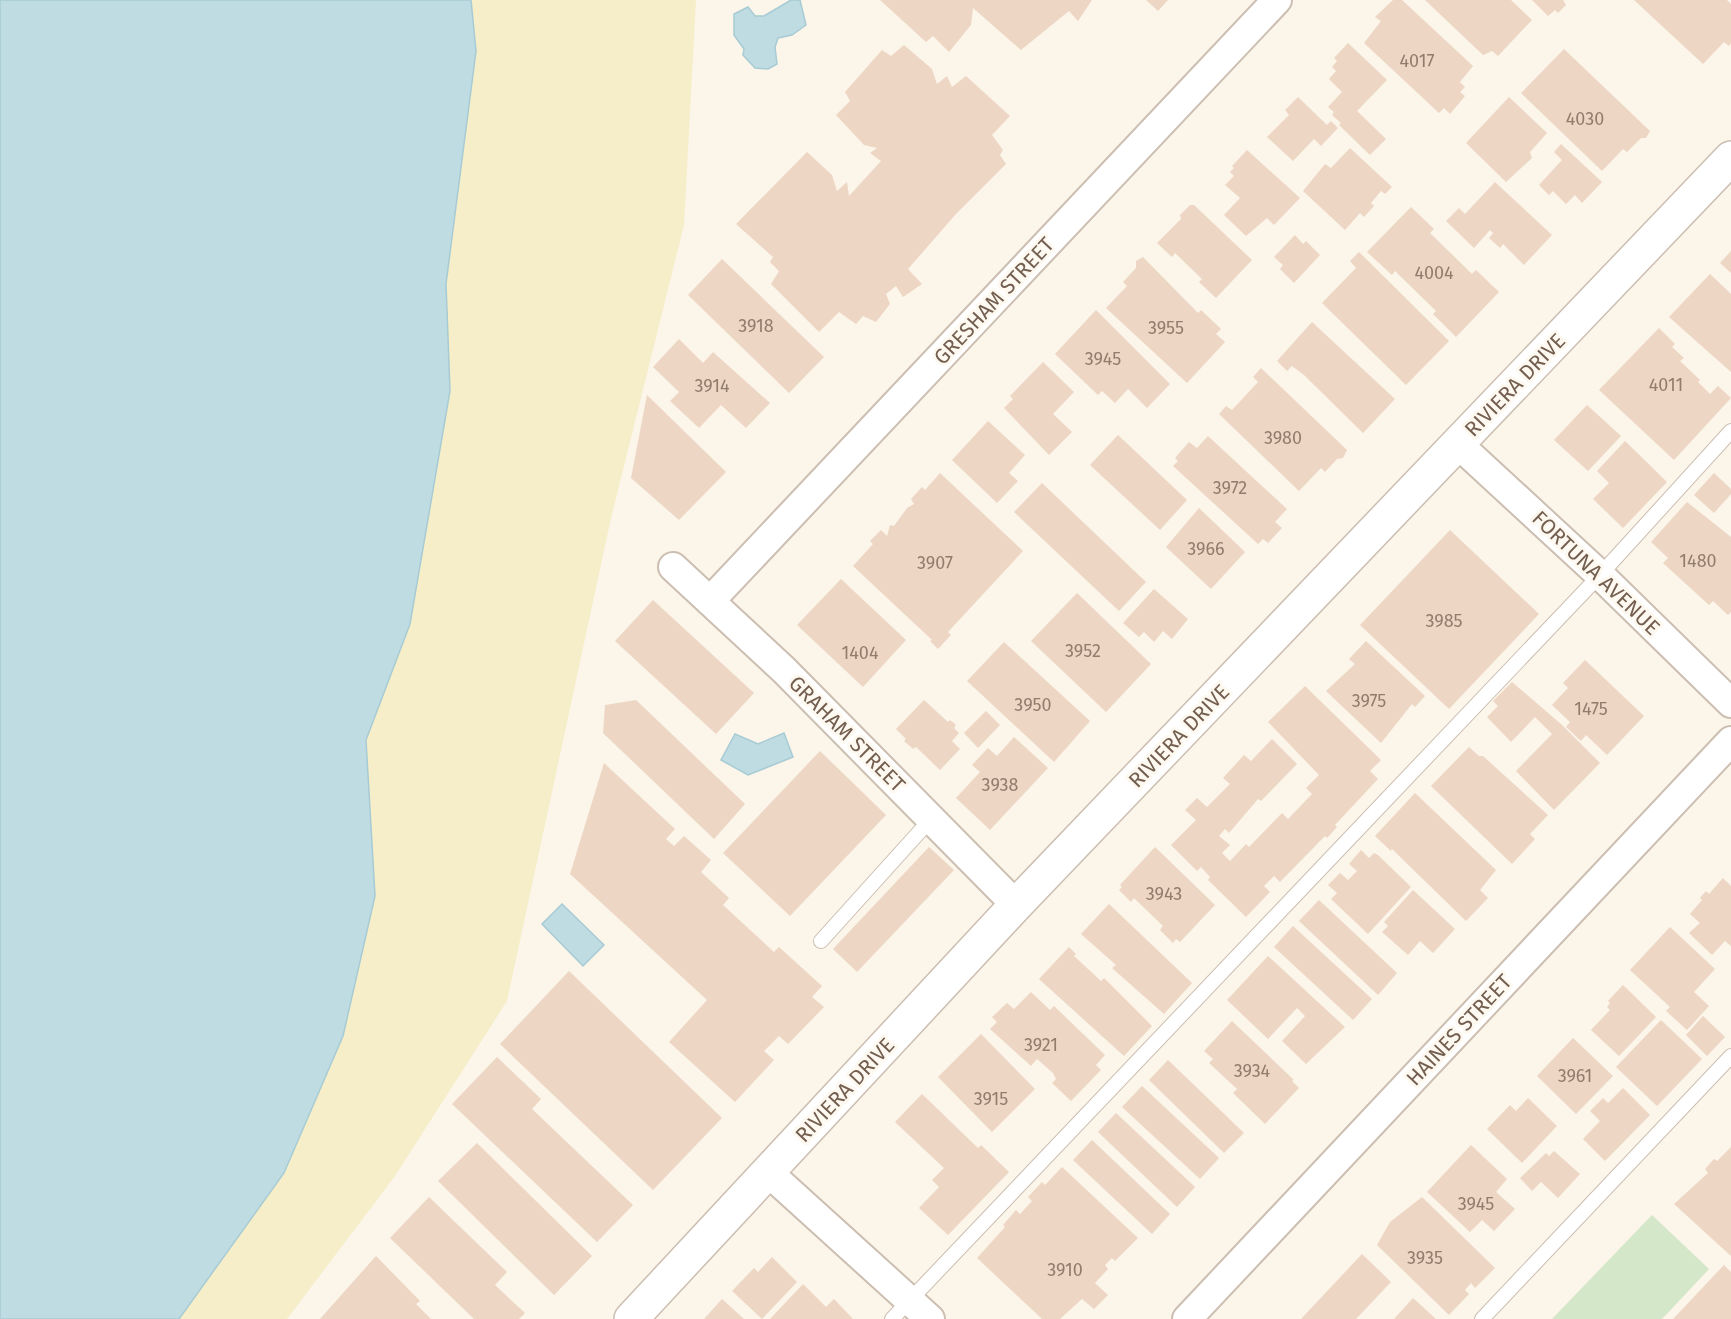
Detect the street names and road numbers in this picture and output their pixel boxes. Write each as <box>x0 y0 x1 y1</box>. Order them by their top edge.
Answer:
street label: GRESHAM STREET <box>928 232 1060 370</box>
street label: RIVIERA DRIVE <box>1459 328 1571 442</box>
street label: FORTUNA AVENUE <box>1527 505 1665 641</box>
street label: GRAHAM STREET <box>783 670 911 798</box>
street label: RIVIERA DRIVE <box>1123 679 1235 793</box>
street label: HAINES STREET <box>1401 969 1517 1091</box>
street label: RIVIERA DRIVE <box>790 1032 900 1148</box>

